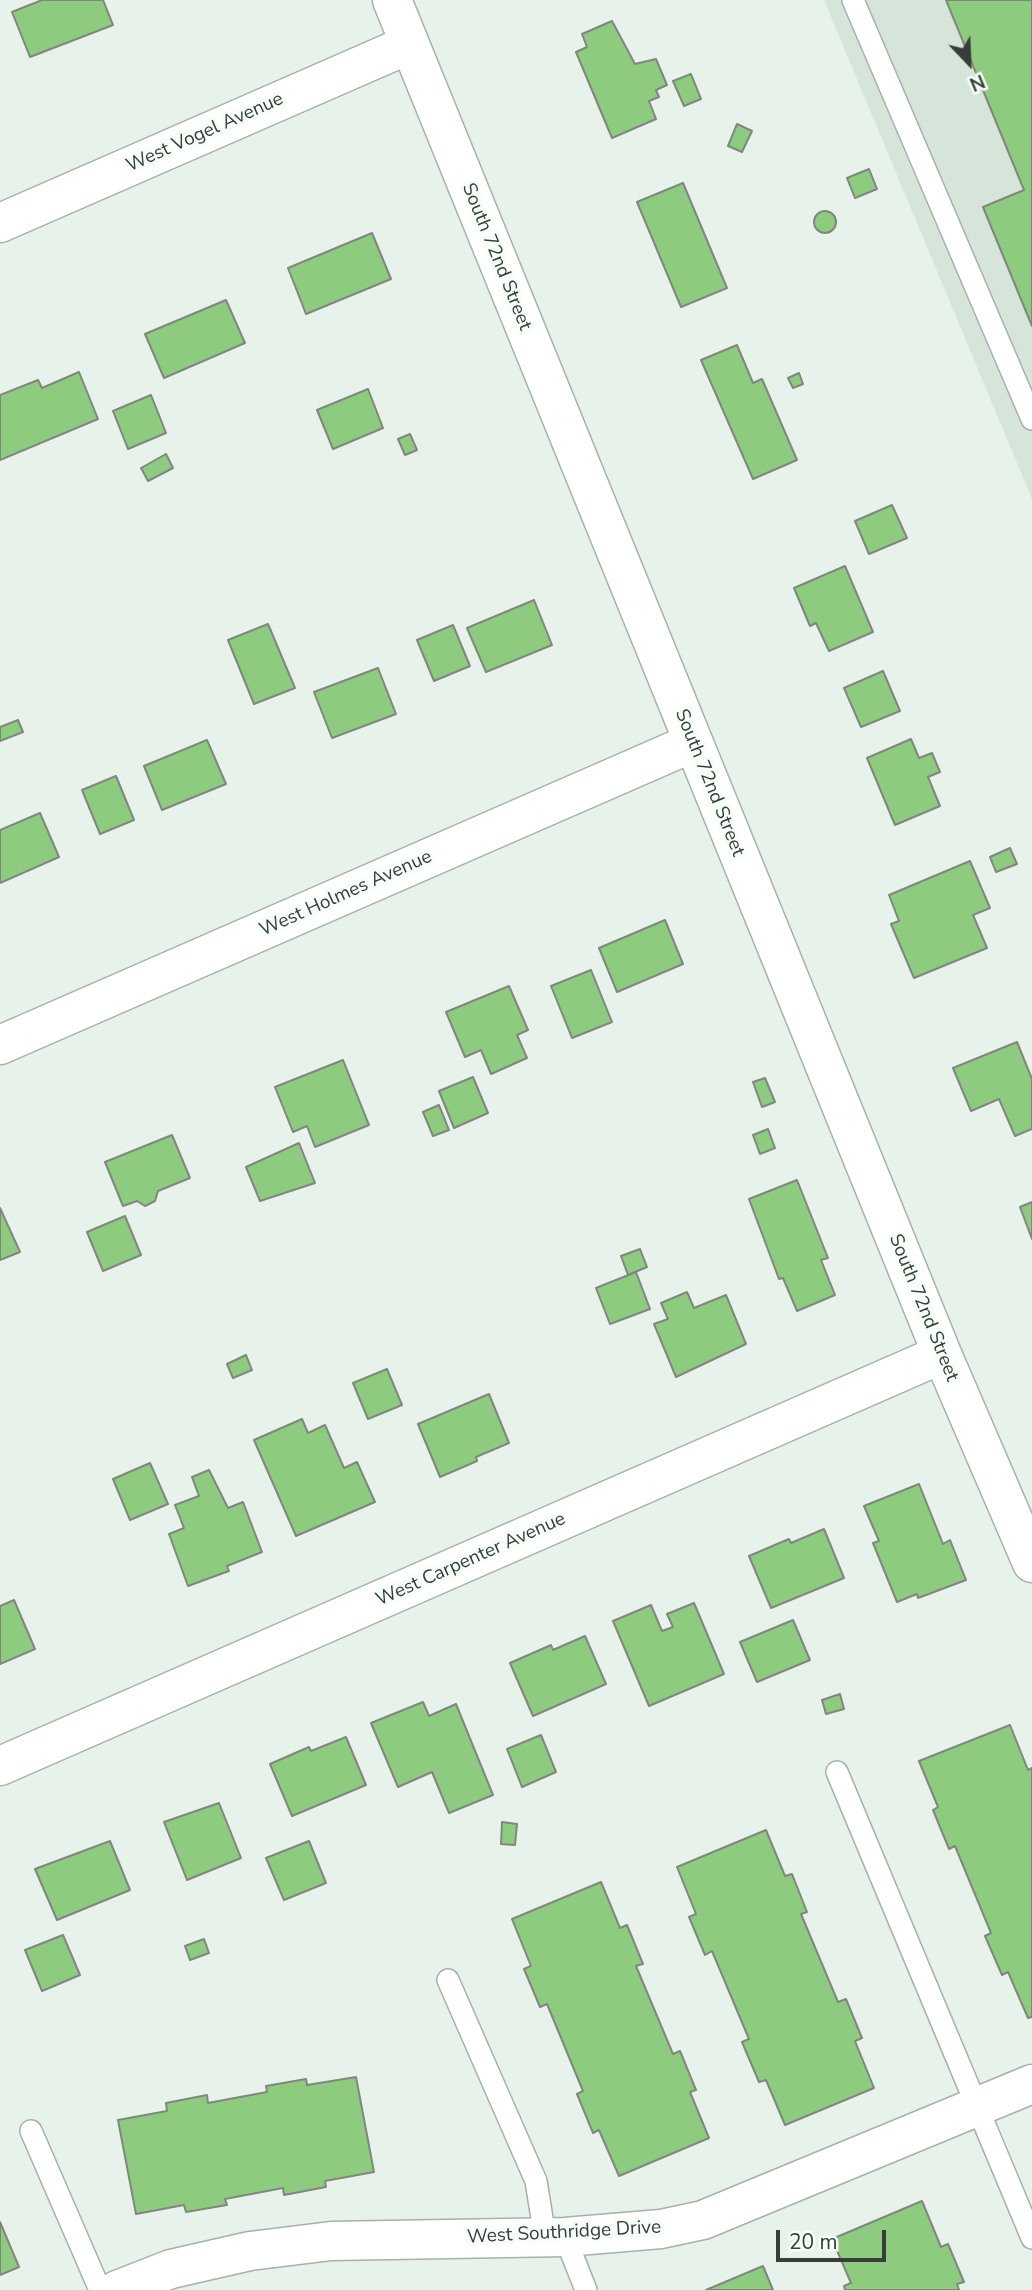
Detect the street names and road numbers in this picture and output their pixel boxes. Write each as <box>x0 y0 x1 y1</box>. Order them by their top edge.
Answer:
street label: West Vogel Avenue <box>123 88 287 178</box>
street label: South 72nd Street <box>456 180 536 334</box>
street label: South 72nd Street <box>669 706 749 860</box>
street label: West Holmes Avenue <box>256 846 436 942</box>
street label: South 72nd Street <box>883 1231 963 1385</box>
street label: West Carpenter Avenue <box>373 1508 569 1612</box>
street label: West Southridge Drive <box>466 2217 662 2249</box>

